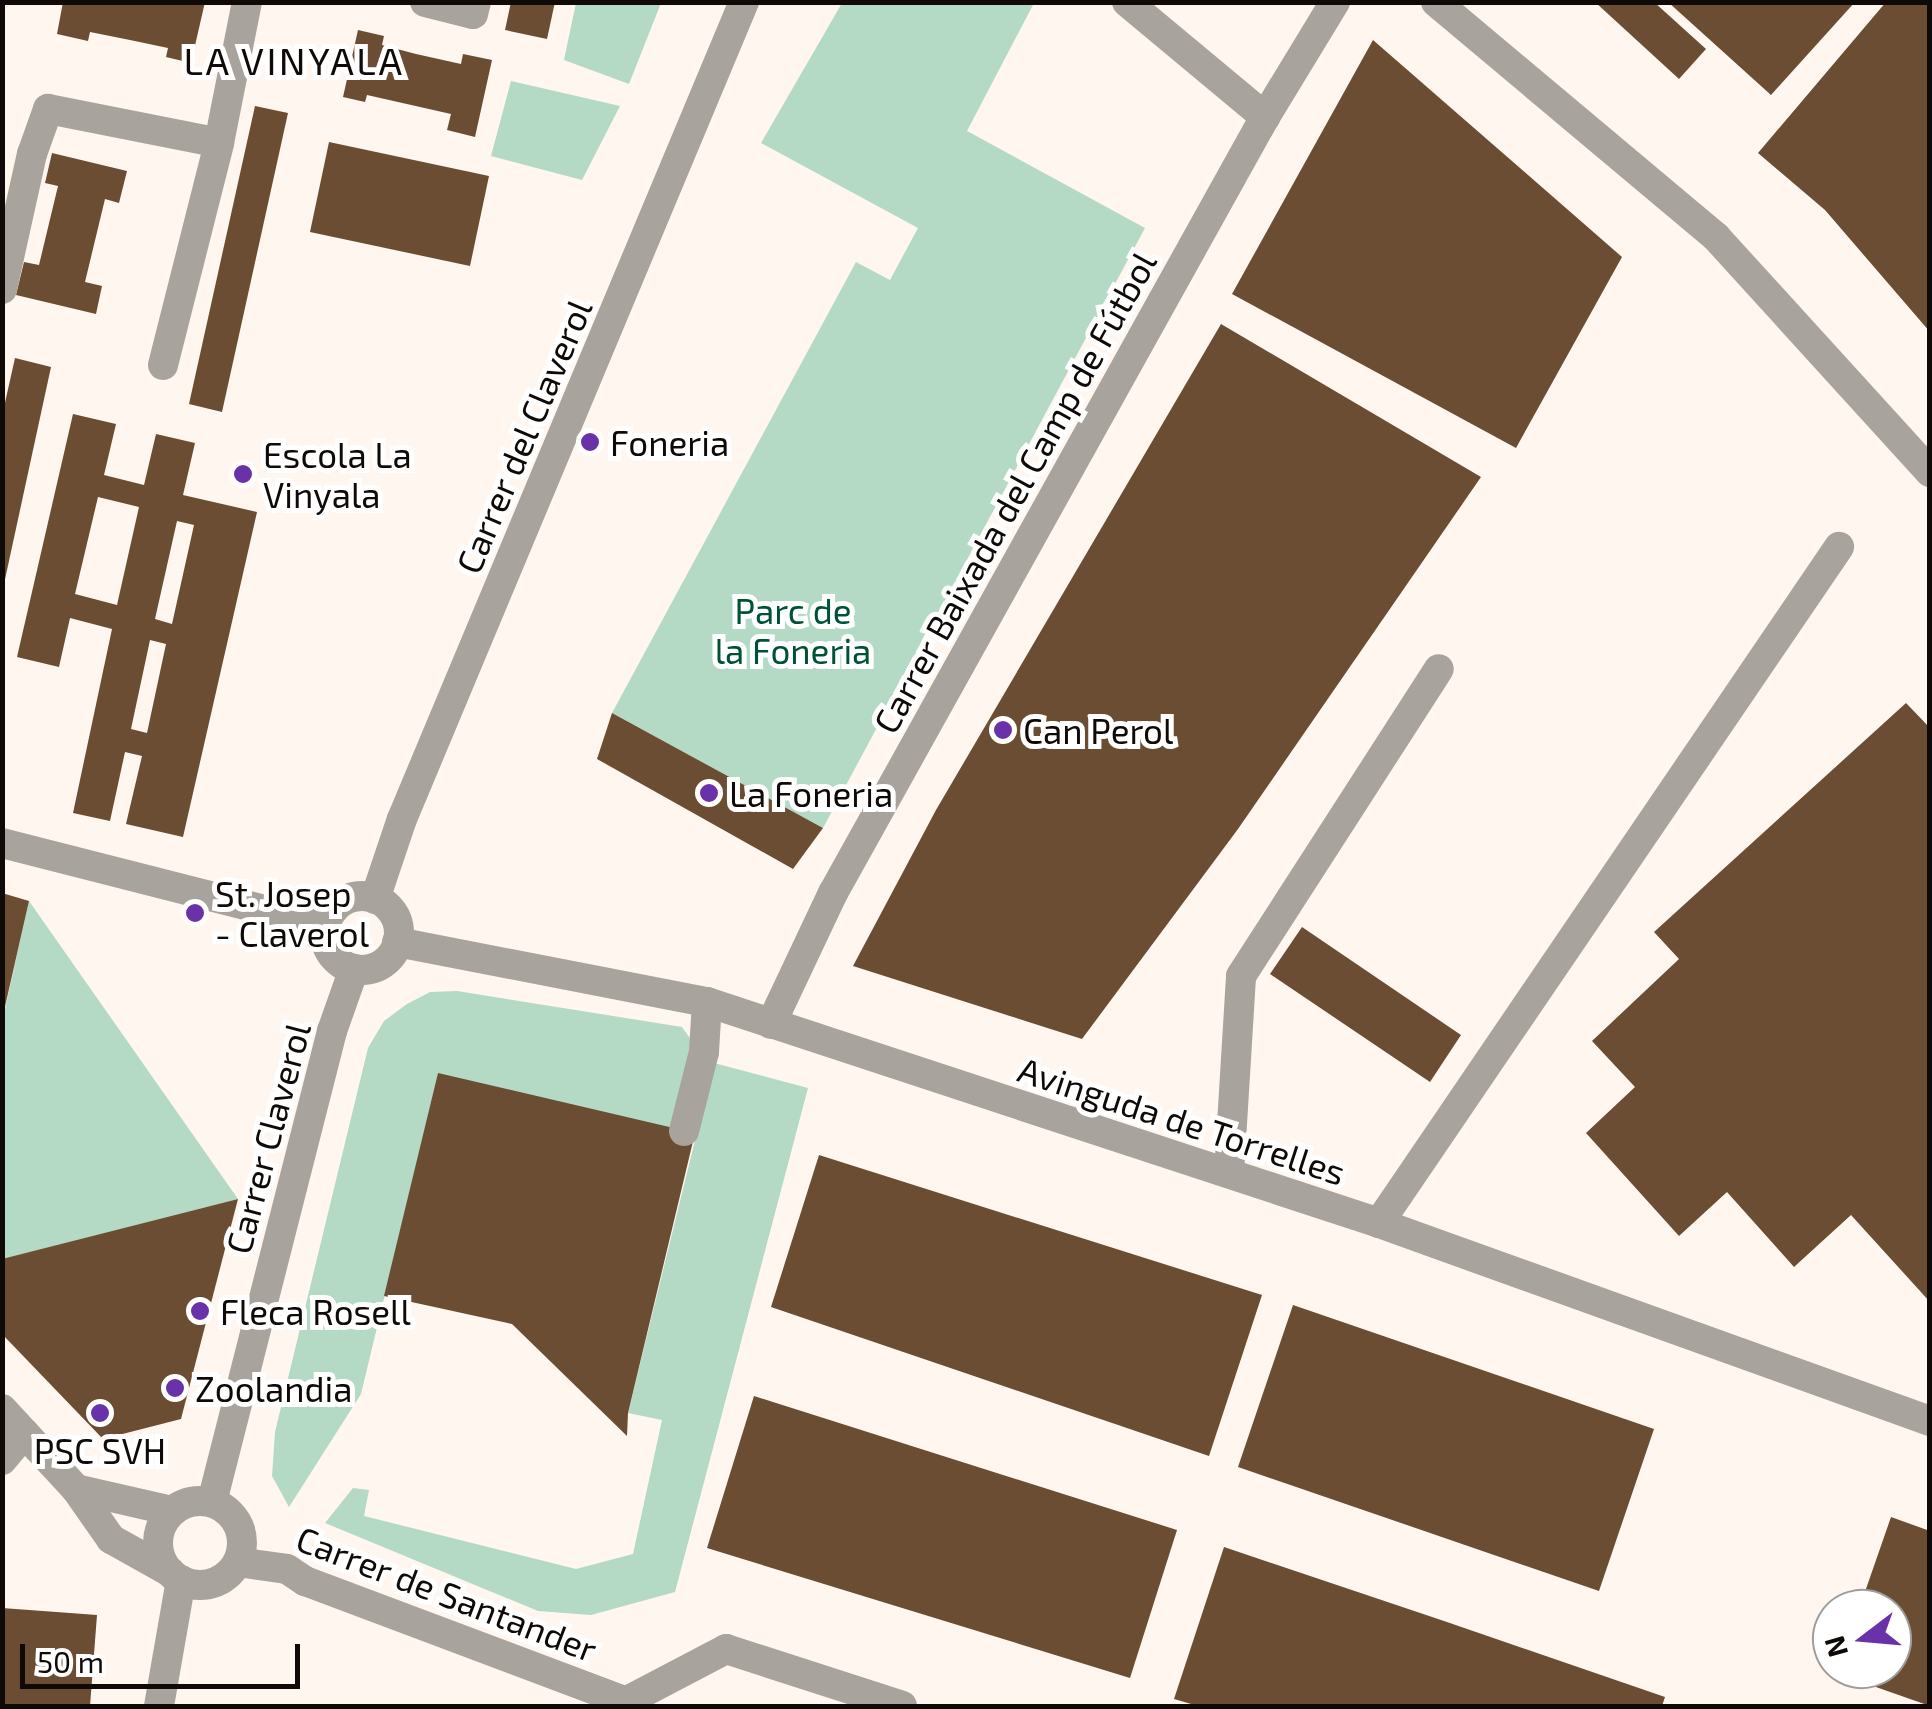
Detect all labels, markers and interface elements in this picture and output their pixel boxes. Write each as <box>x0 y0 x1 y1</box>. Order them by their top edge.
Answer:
district label: LA VINYALA <box>183 38 405 84</box>
street label: Carrer Baixada del Camp de Fútbol <box>863 243 1165 741</box>
street label: Carrer del Claverol <box>446 292 600 580</box>
place label: Foneria <box>610 421 729 463</box>
marker: Foneria <box>579 431 601 453</box>
place label: Escola La Vinyala <box>263 433 412 515</box>
marker: Escola La Vinyala <box>232 463 254 485</box>
park label: Parc de la Foneria <box>715 589 871 671</box>
place label: Can Perol <box>1023 709 1173 751</box>
marker: Can Perol <box>992 719 1014 741</box>
place label: La Foneria <box>729 772 893 814</box>
marker: La Foneria <box>698 782 720 804</box>
place label: St. Josep - Claverol <box>215 872 369 954</box>
marker: St. Josep - Claverol <box>184 902 206 924</box>
street label: Carrer Claverol <box>216 1018 318 1258</box>
street label: Avinguda de Torrelles <box>1013 1047 1351 1193</box>
place label: Fleca Rosell <box>220 1290 411 1332</box>
marker: Fleca Rosell <box>189 1300 211 1322</box>
place label: Zoolandia <box>195 1367 352 1409</box>
marker: Zoolandia <box>164 1377 186 1399</box>
marker: PSC SVH <box>89 1402 111 1424</box>
place label: PSC SVH <box>34 1429 166 1471</box>
street label: Carrer de Santander <box>291 1516 603 1670</box>
north arrow <box>1812 1589 1912 1689</box>
scale bar <box>25 1624 305 1686</box>
text: N <box>1816 1632 1854 1661</box>
text: 50 m <box>37 1643 104 1679</box>

